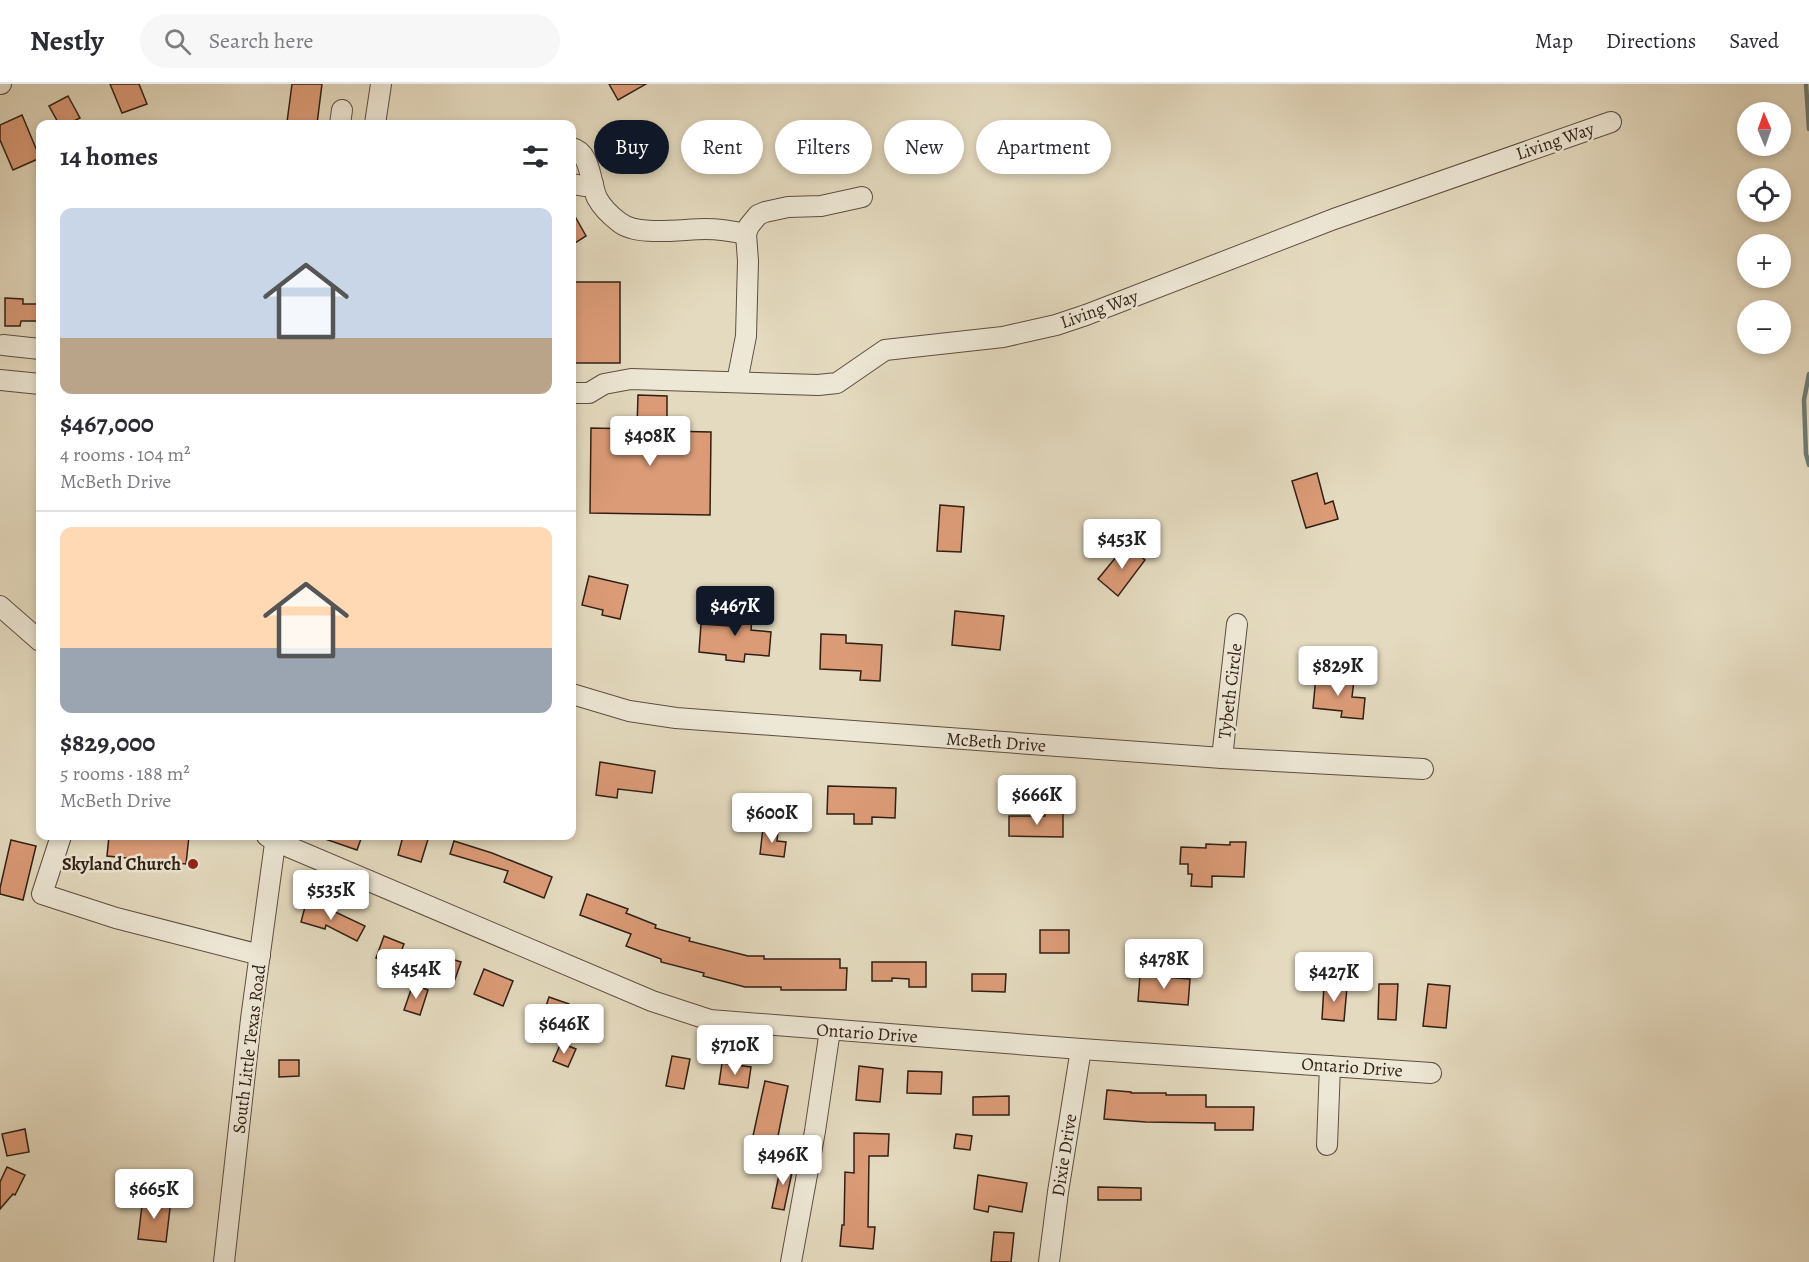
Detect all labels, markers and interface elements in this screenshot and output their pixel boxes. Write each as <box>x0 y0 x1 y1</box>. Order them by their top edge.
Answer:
search box <box>140 14 560 68</box>
text: Nestly <box>30 22 104 60</box>
icon: search <box>161 25 194 58</box>
text: Search here <box>209 26 313 56</box>
text: Map <box>1535 27 1573 55</box>
text: Directions <box>1606 27 1696 55</box>
text: Saved <box>1729 27 1779 55</box>
north arrow <box>1737 102 1791 156</box>
map controls <box>1737 102 1791 354</box>
street label: Living Way <box>1513 116 1598 166</box>
chip: Buy <box>594 120 669 174</box>
chip: Rent <box>681 120 763 174</box>
chip: Filters <box>775 120 872 174</box>
chip: New <box>884 120 964 174</box>
chip: Apartment <box>976 120 1111 174</box>
text: 14 homes <box>60 139 158 174</box>
icon: filters <box>519 140 552 173</box>
button: locate <box>1737 168 1791 222</box>
button: + <box>1737 234 1791 288</box>
icon: home <box>252 247 360 355</box>
street label: Living Way <box>1057 284 1142 334</box>
button: − <box>1737 300 1791 354</box>
text: $467,000 <box>60 406 154 441</box>
pin: $408K <box>608 416 692 467</box>
text: $408K <box>624 422 676 449</box>
text: 4 rooms · 104 m² <box>60 441 191 468</box>
text: McBeth Drive <box>60 468 171 495</box>
pin: $453K <box>1080 519 1164 570</box>
text: $453K <box>1098 525 1147 552</box>
icon: home <box>252 566 360 674</box>
pin: $467K <box>693 586 777 637</box>
text: $467K <box>710 592 760 619</box>
street label: Tybeth Circle <box>1212 642 1248 740</box>
pin: $829K <box>1296 646 1380 697</box>
text: $829K <box>1313 652 1363 679</box>
text: $829,000 <box>60 725 155 760</box>
street label: McBeth Drive <box>945 727 1047 757</box>
text: 5 rooms · 188 m² <box>60 760 190 787</box>
pin: $666K <box>995 775 1079 826</box>
text: $666K <box>1012 781 1062 808</box>
text: McBeth Drive <box>60 787 171 814</box>
pin: $600K <box>730 793 814 844</box>
text: $600K <box>746 799 798 826</box>
place label: Skyland Church <box>62 852 181 876</box>
marker: Skyland Church <box>186 857 200 871</box>
pin: $535K <box>289 870 373 921</box>
text: $535K <box>307 876 355 903</box>
pin: $478K <box>1122 939 1206 990</box>
text: $478K <box>1139 945 1189 972</box>
pin: $454K <box>374 949 458 1000</box>
pin: $427K <box>1292 952 1376 1003</box>
text: $454K <box>391 955 441 982</box>
text: $427K <box>1309 958 1359 985</box>
street label: South Little Texas Road <box>227 963 271 1135</box>
pin: $646K <box>522 1004 606 1055</box>
text: $646K <box>539 1010 589 1037</box>
street label: Ontario Drive <box>816 1017 918 1049</box>
pin: $710K <box>693 1025 777 1076</box>
text: $710K <box>711 1031 759 1058</box>
street label: Ontario Drive <box>1301 1051 1403 1083</box>
street label: Dixie Drive <box>1046 1112 1082 1198</box>
pin: $496K <box>741 1135 825 1186</box>
text: $496K <box>758 1141 808 1168</box>
pin: $665K <box>112 1169 196 1220</box>
text: $665K <box>129 1175 179 1202</box>

